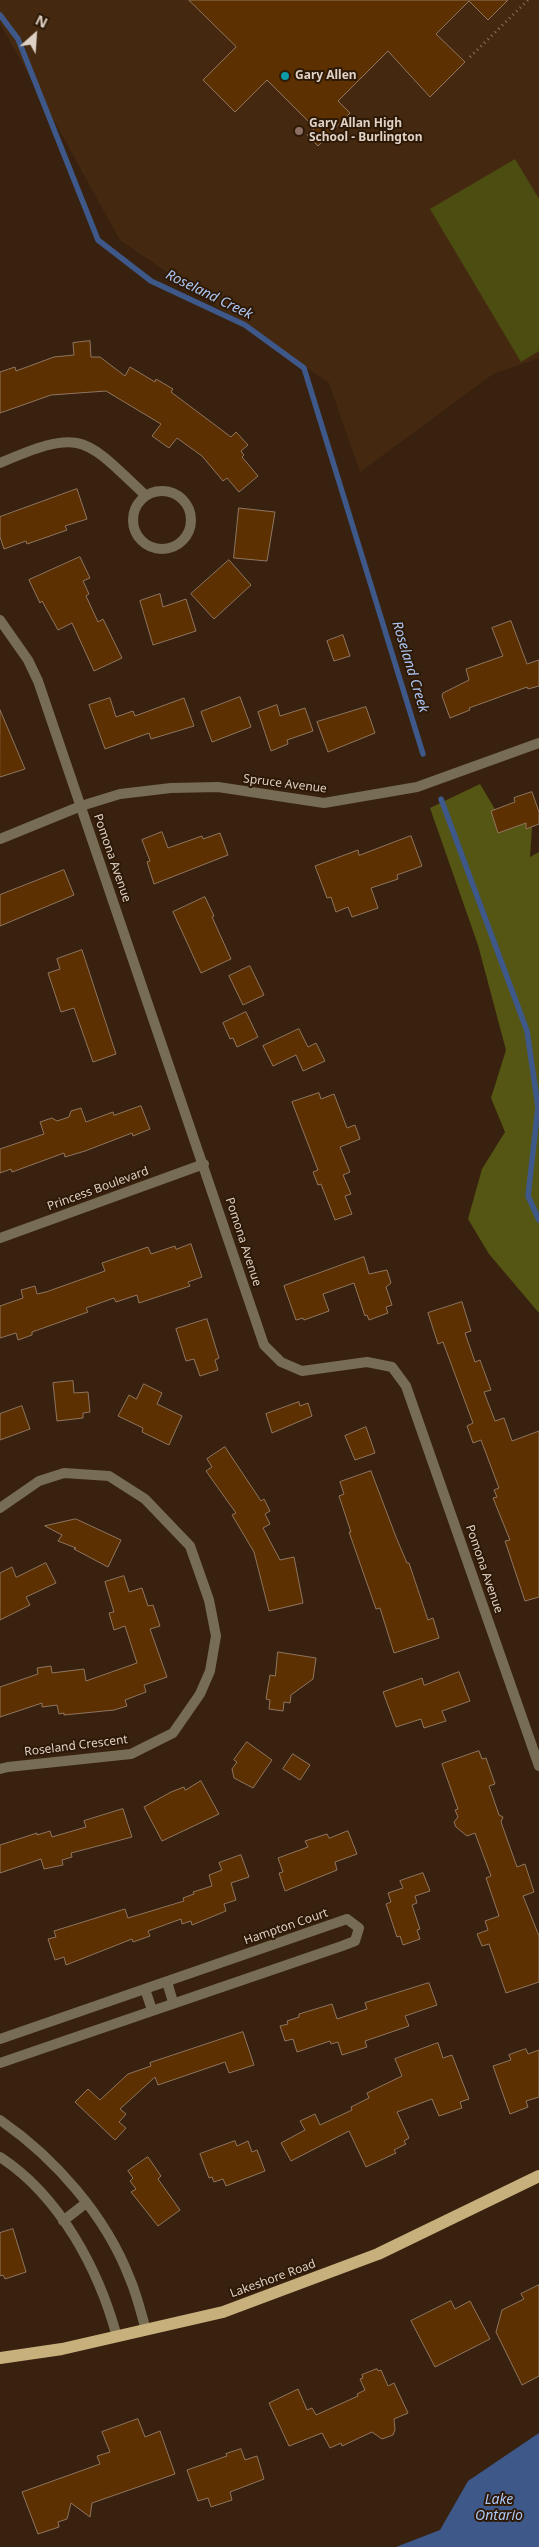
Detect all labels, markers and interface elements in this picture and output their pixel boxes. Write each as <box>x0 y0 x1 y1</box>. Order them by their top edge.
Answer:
north arrow <box>10 10 60 60</box>
text: N <box>33 10 51 32</box>
place label: Gary Allen <box>295 69 357 83</box>
marker: Gary Allen <box>279 70 291 82</box>
place label: Gary Allan High School - Burlington <box>309 117 422 145</box>
marker: Gary Allan High School - Burlington <box>293 125 305 137</box>
water label: Roseland Creek <box>163 267 255 323</box>
water label: Roseland Creek <box>388 619 432 715</box>
street label: Spruce Avenue <box>242 772 328 796</box>
street label: Pomona Avenue <box>90 812 134 904</box>
street label: Princess Boulevard <box>45 1164 151 1214</box>
street label: Pomona Avenue <box>222 1196 264 1288</box>
street label: Pomona Avenue <box>462 1523 506 1615</box>
street label: Roseland Crescent <box>23 1733 129 1759</box>
street label: Hampton Court <box>242 1906 330 1948</box>
street label: Lakeshore Road <box>228 2257 318 2301</box>
water label: Lake Ontario <box>475 2492 523 2524</box>

